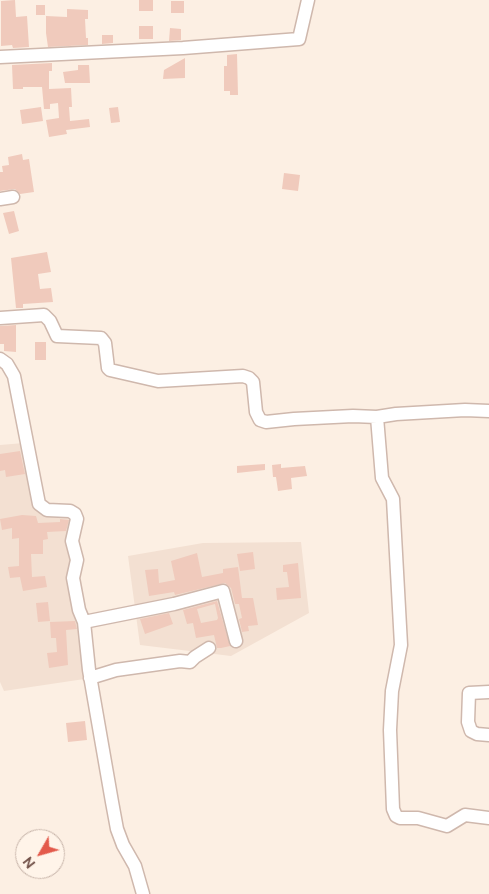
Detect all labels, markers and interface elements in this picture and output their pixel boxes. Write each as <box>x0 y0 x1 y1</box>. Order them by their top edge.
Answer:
north arrow <box>15 829 65 879</box>
text: N <box>19 854 38 872</box>

